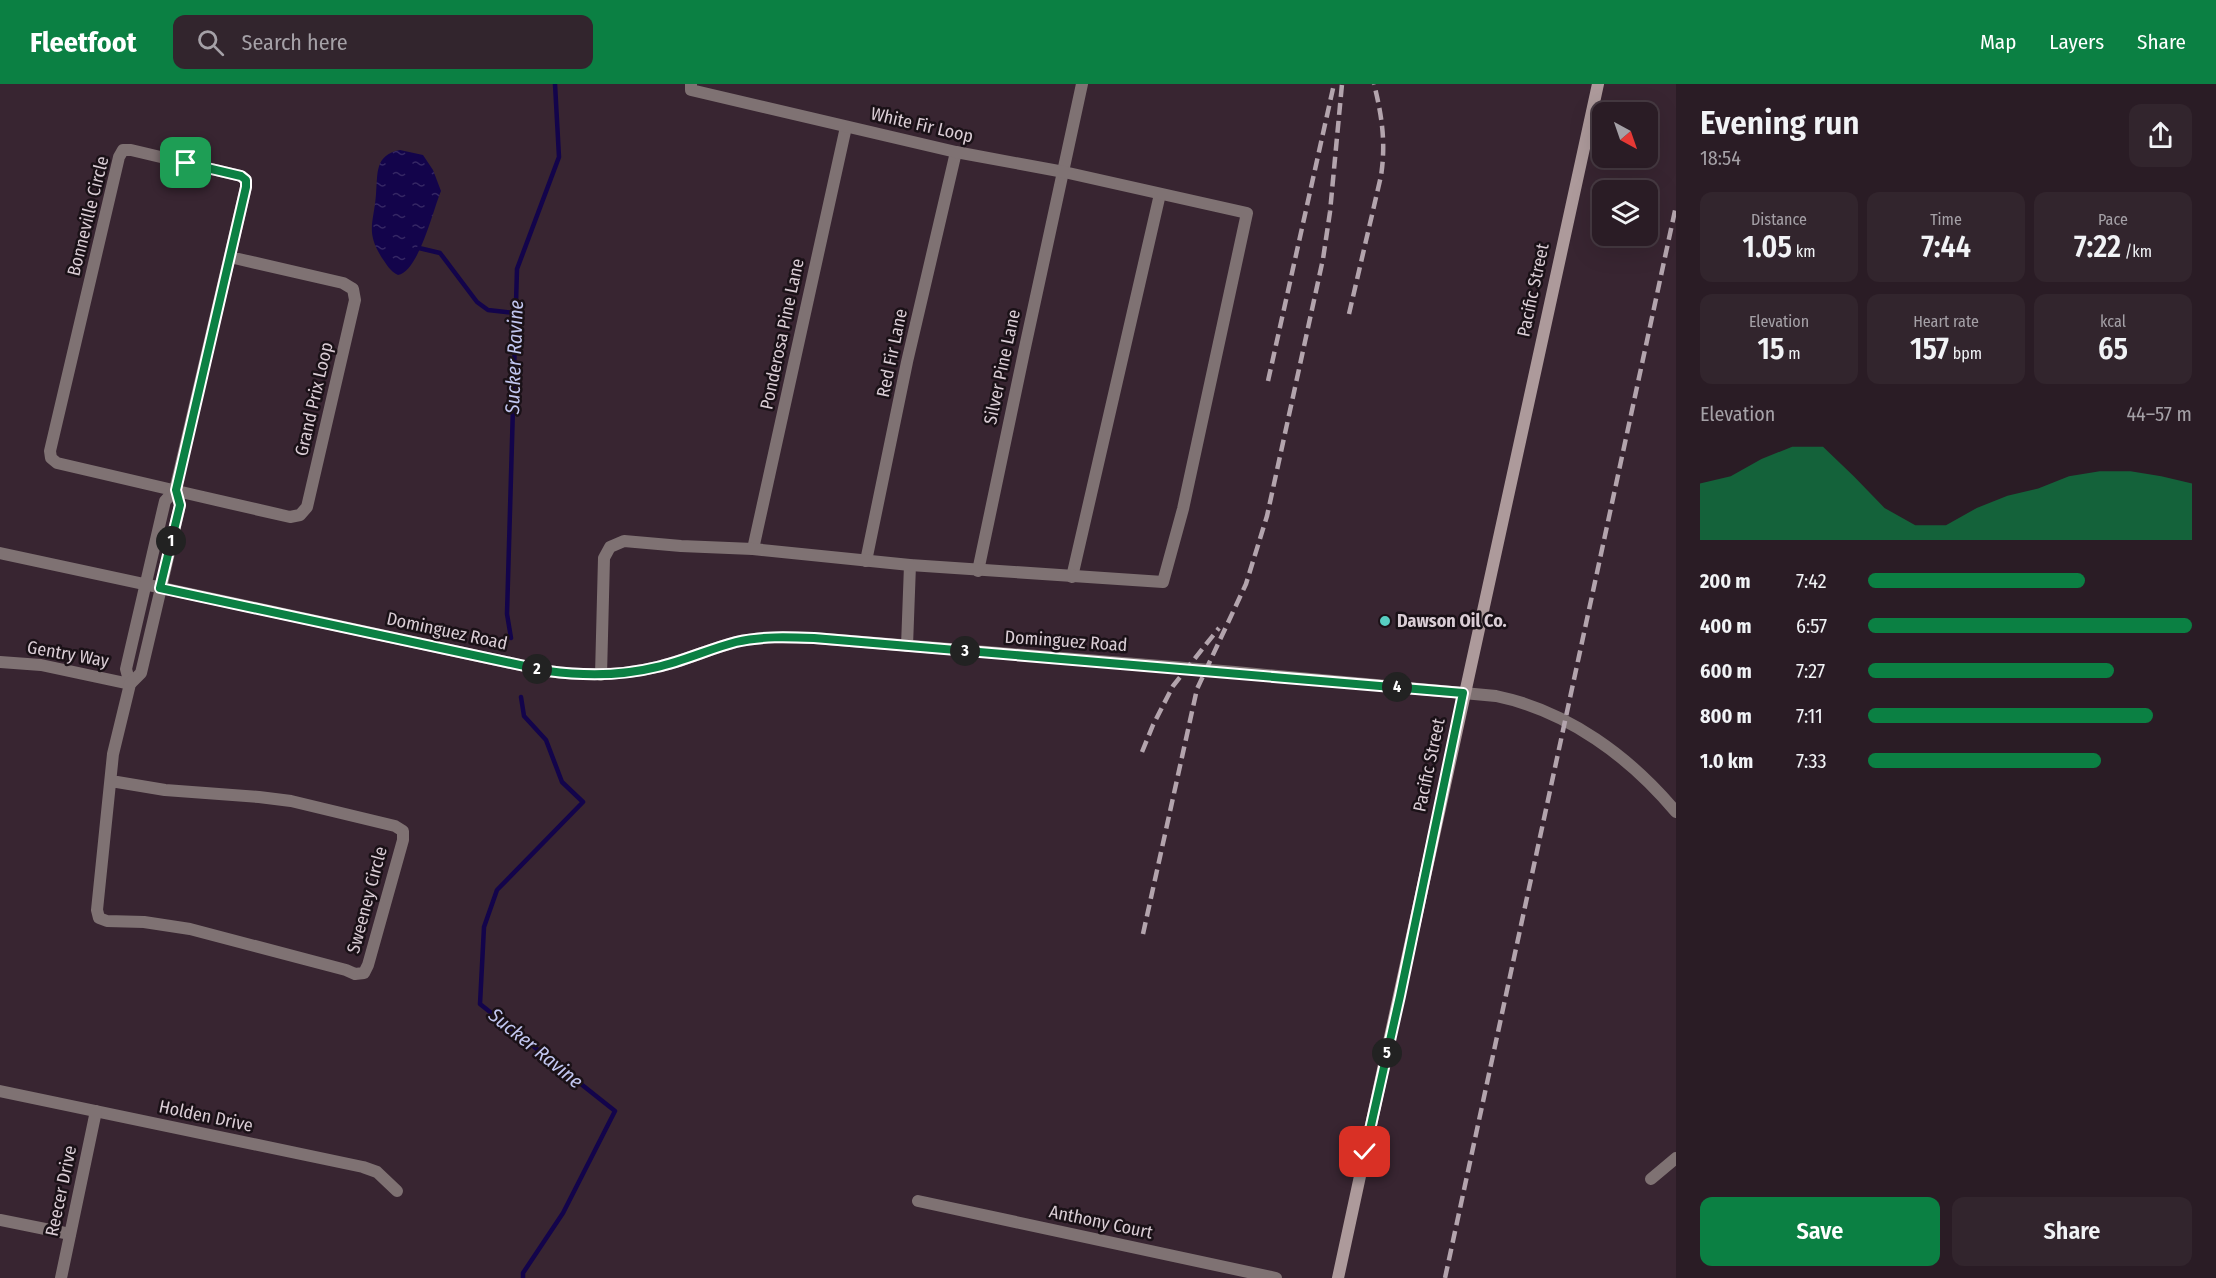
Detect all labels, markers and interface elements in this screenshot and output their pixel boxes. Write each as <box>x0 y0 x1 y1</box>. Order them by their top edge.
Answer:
search box <box>173 15 593 69</box>
text: Fleetfoot <box>30 26 137 59</box>
icon: search <box>194 26 227 59</box>
text: Search here <box>242 29 348 56</box>
text: Map <box>1980 29 2016 55</box>
text: Layers <box>2049 29 2104 55</box>
text: Share <box>2137 29 2186 55</box>
north arrow <box>1592 102 1658 168</box>
map controls <box>1592 102 1658 246</box>
street label: White Fir Loop <box>869 103 975 147</box>
text: Evening run <box>1700 103 1860 143</box>
button: share <box>2129 104 2192 167</box>
pin <box>160 137 211 188</box>
icon: arrive <box>169 146 202 179</box>
text: 18:54 <box>1700 146 1741 170</box>
street label: Bonneville Circle <box>62 154 114 278</box>
button: layers <box>1592 180 1658 246</box>
text: Distance <box>1751 210 1807 229</box>
text: Time <box>1930 210 1962 229</box>
text: Pace <box>2098 210 2128 229</box>
text: 1.05 <box>1742 229 1792 265</box>
text: 7:44 <box>1921 229 1971 265</box>
text: 7:22 <box>2074 229 2121 265</box>
street label: Pacific Street <box>1512 241 1554 339</box>
text: km <box>1792 242 1816 261</box>
text: /km <box>2121 242 2152 261</box>
street label: Ponderosa Pine Lane <box>755 256 809 412</box>
water label: Sucker Ravine <box>500 299 528 416</box>
street label: Red Fir Lane <box>872 307 912 399</box>
street label: Silver Pine Lane <box>979 307 1025 427</box>
text: Elevation <box>1749 312 1809 331</box>
text: Heart rate <box>1913 312 1979 331</box>
text: kcal <box>2100 312 2126 331</box>
text: 15 <box>1757 331 1784 367</box>
text: 157 <box>1910 331 1949 367</box>
text: 65 <box>2098 331 2128 367</box>
street label: Grand Prix Loop <box>290 340 338 458</box>
text: m <box>1784 344 1801 363</box>
text: bpm <box>1949 344 1982 363</box>
text: Elevation <box>1700 402 1775 426</box>
text: 44–57 m <box>2126 402 2192 426</box>
pin: 1 <box>156 526 186 556</box>
text: 1 <box>168 531 174 550</box>
text: 200 m <box>1700 569 1751 593</box>
text: 7:42 <box>1796 569 1826 593</box>
street label: Dominguez Road <box>385 607 509 655</box>
place label: Dawson Oil Co. <box>1397 610 1507 632</box>
marker: Dawson Oil Co. <box>1378 614 1392 628</box>
text: 400 m <box>1700 614 1752 638</box>
text: 6:57 <box>1796 614 1827 638</box>
street label: Dominguez Road <box>1004 626 1128 656</box>
street label: Gentry Way <box>25 636 111 672</box>
pin: 3 <box>950 636 980 666</box>
text: 3 <box>961 641 969 660</box>
pin: 2 <box>522 654 552 684</box>
text: 2 <box>533 659 541 678</box>
text: 600 m <box>1700 659 1752 683</box>
text: 7:27 <box>1796 659 1825 683</box>
pin: 4 <box>1382 672 1412 702</box>
text: 4 <box>1393 677 1401 696</box>
text: 800 m <box>1700 704 1752 728</box>
text: 7:11 <box>1796 704 1823 728</box>
street label: Pacific Street <box>1408 716 1450 814</box>
text: 1.0 km <box>1700 749 1753 773</box>
text: 7:33 <box>1796 749 1827 773</box>
street label: Sweeney Circle <box>342 844 392 956</box>
water label: Sucker Ravine <box>483 1002 588 1094</box>
pin: 5 <box>1372 1038 1402 1068</box>
text: 5 <box>1383 1043 1391 1062</box>
street label: Holden Drive <box>157 1095 255 1137</box>
pin <box>1339 1126 1390 1177</box>
icon: check <box>1348 1135 1381 1168</box>
street label: Reecer Drive <box>41 1144 81 1238</box>
button: Save <box>1700 1197 1940 1266</box>
button: Share <box>1952 1197 2192 1266</box>
street label: Anthony Court <box>1047 1200 1155 1244</box>

